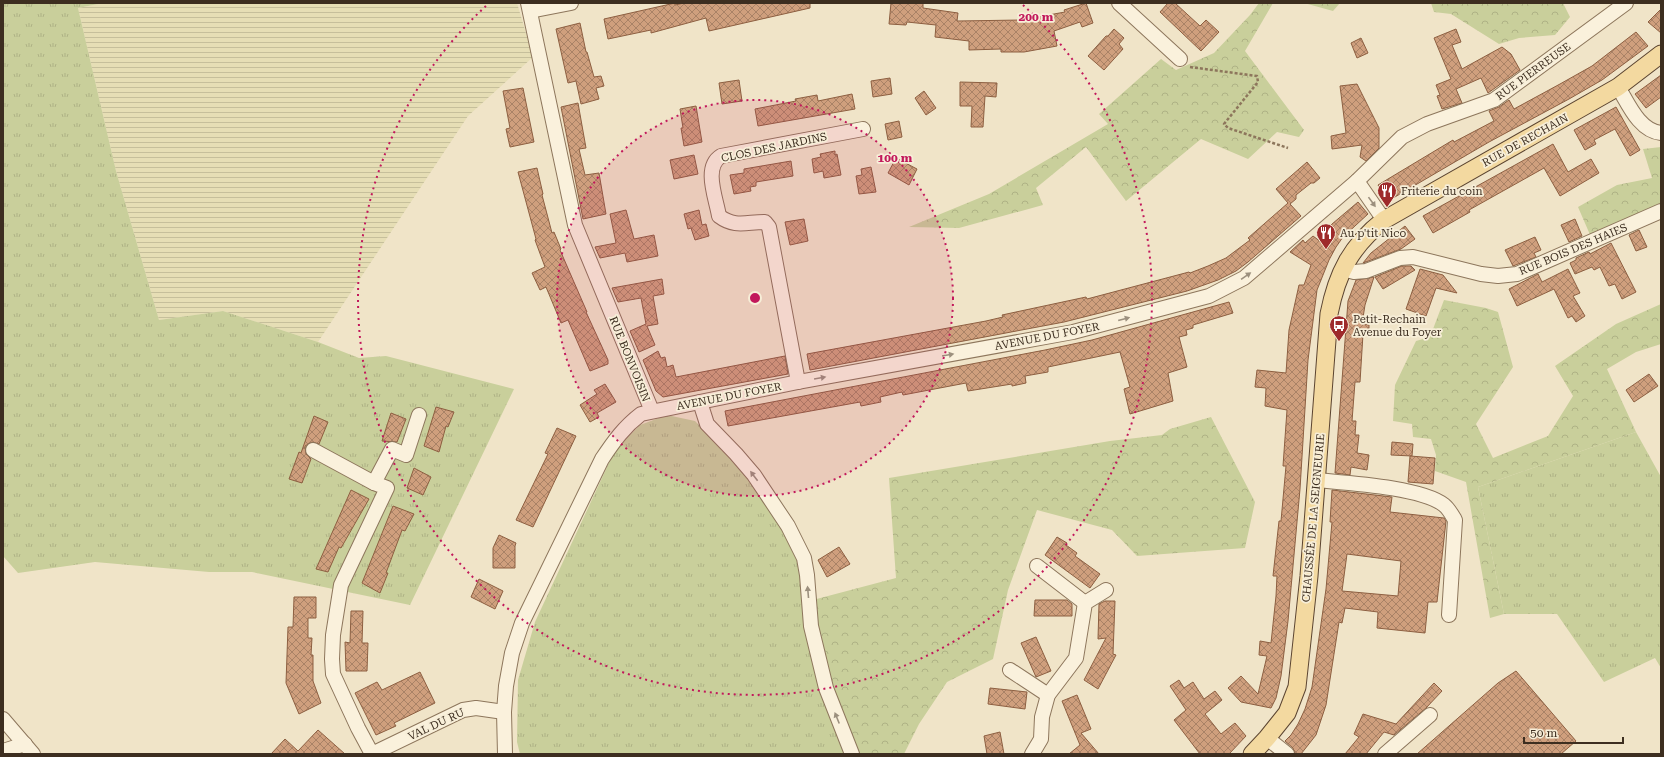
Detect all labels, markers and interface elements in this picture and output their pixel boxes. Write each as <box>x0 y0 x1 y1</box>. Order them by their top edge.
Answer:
text: 200 m <box>1019 10 1054 24</box>
street label: RUE PIERREUSE <box>1493 40 1573 103</box>
street label: RUE DE RECHAIN <box>1480 111 1571 170</box>
street label: CLOS DES JARDINS <box>720 130 828 165</box>
text: 100 m <box>878 151 913 165</box>
restaurant icon: Friterie du coin <box>1376 180 1398 208</box>
place label: Friterie du coin <box>1401 185 1483 198</box>
one-way arrow <box>1368 197 1376 208</box>
street label: RUE BOIS DES HAIES <box>1517 221 1629 278</box>
restaurant icon: Au p'tit Nico <box>1315 222 1337 250</box>
place label: Au p'tit Nico <box>1340 227 1406 240</box>
one-way arrow <box>1241 272 1251 280</box>
centre of rings <box>748 291 762 305</box>
place label: Petit-Rechain Avenue du Foyer <box>1353 313 1442 339</box>
bus stop icon: Petit-Rechain Avenue du Foyer <box>1328 314 1350 342</box>
street label: RUE BONVOISIN <box>606 315 653 404</box>
one-way arrow <box>1118 315 1131 321</box>
street label: AVENUE DU FOYER <box>994 320 1101 353</box>
one-way arrow <box>942 351 954 357</box>
one-way arrow <box>814 375 827 381</box>
street label: AVENUE DU FOYER <box>676 380 783 413</box>
street label: CHAUSSÉE DE LA SEIGNEURIE <box>1299 433 1327 603</box>
one-way arrow <box>750 471 758 482</box>
one-way arrow <box>805 586 812 598</box>
street label: VAL DU RU <box>406 706 467 743</box>
one-way arrow <box>834 711 840 723</box>
scale bar <box>1524 719 1623 745</box>
text: 50 m <box>1530 726 1557 740</box>

